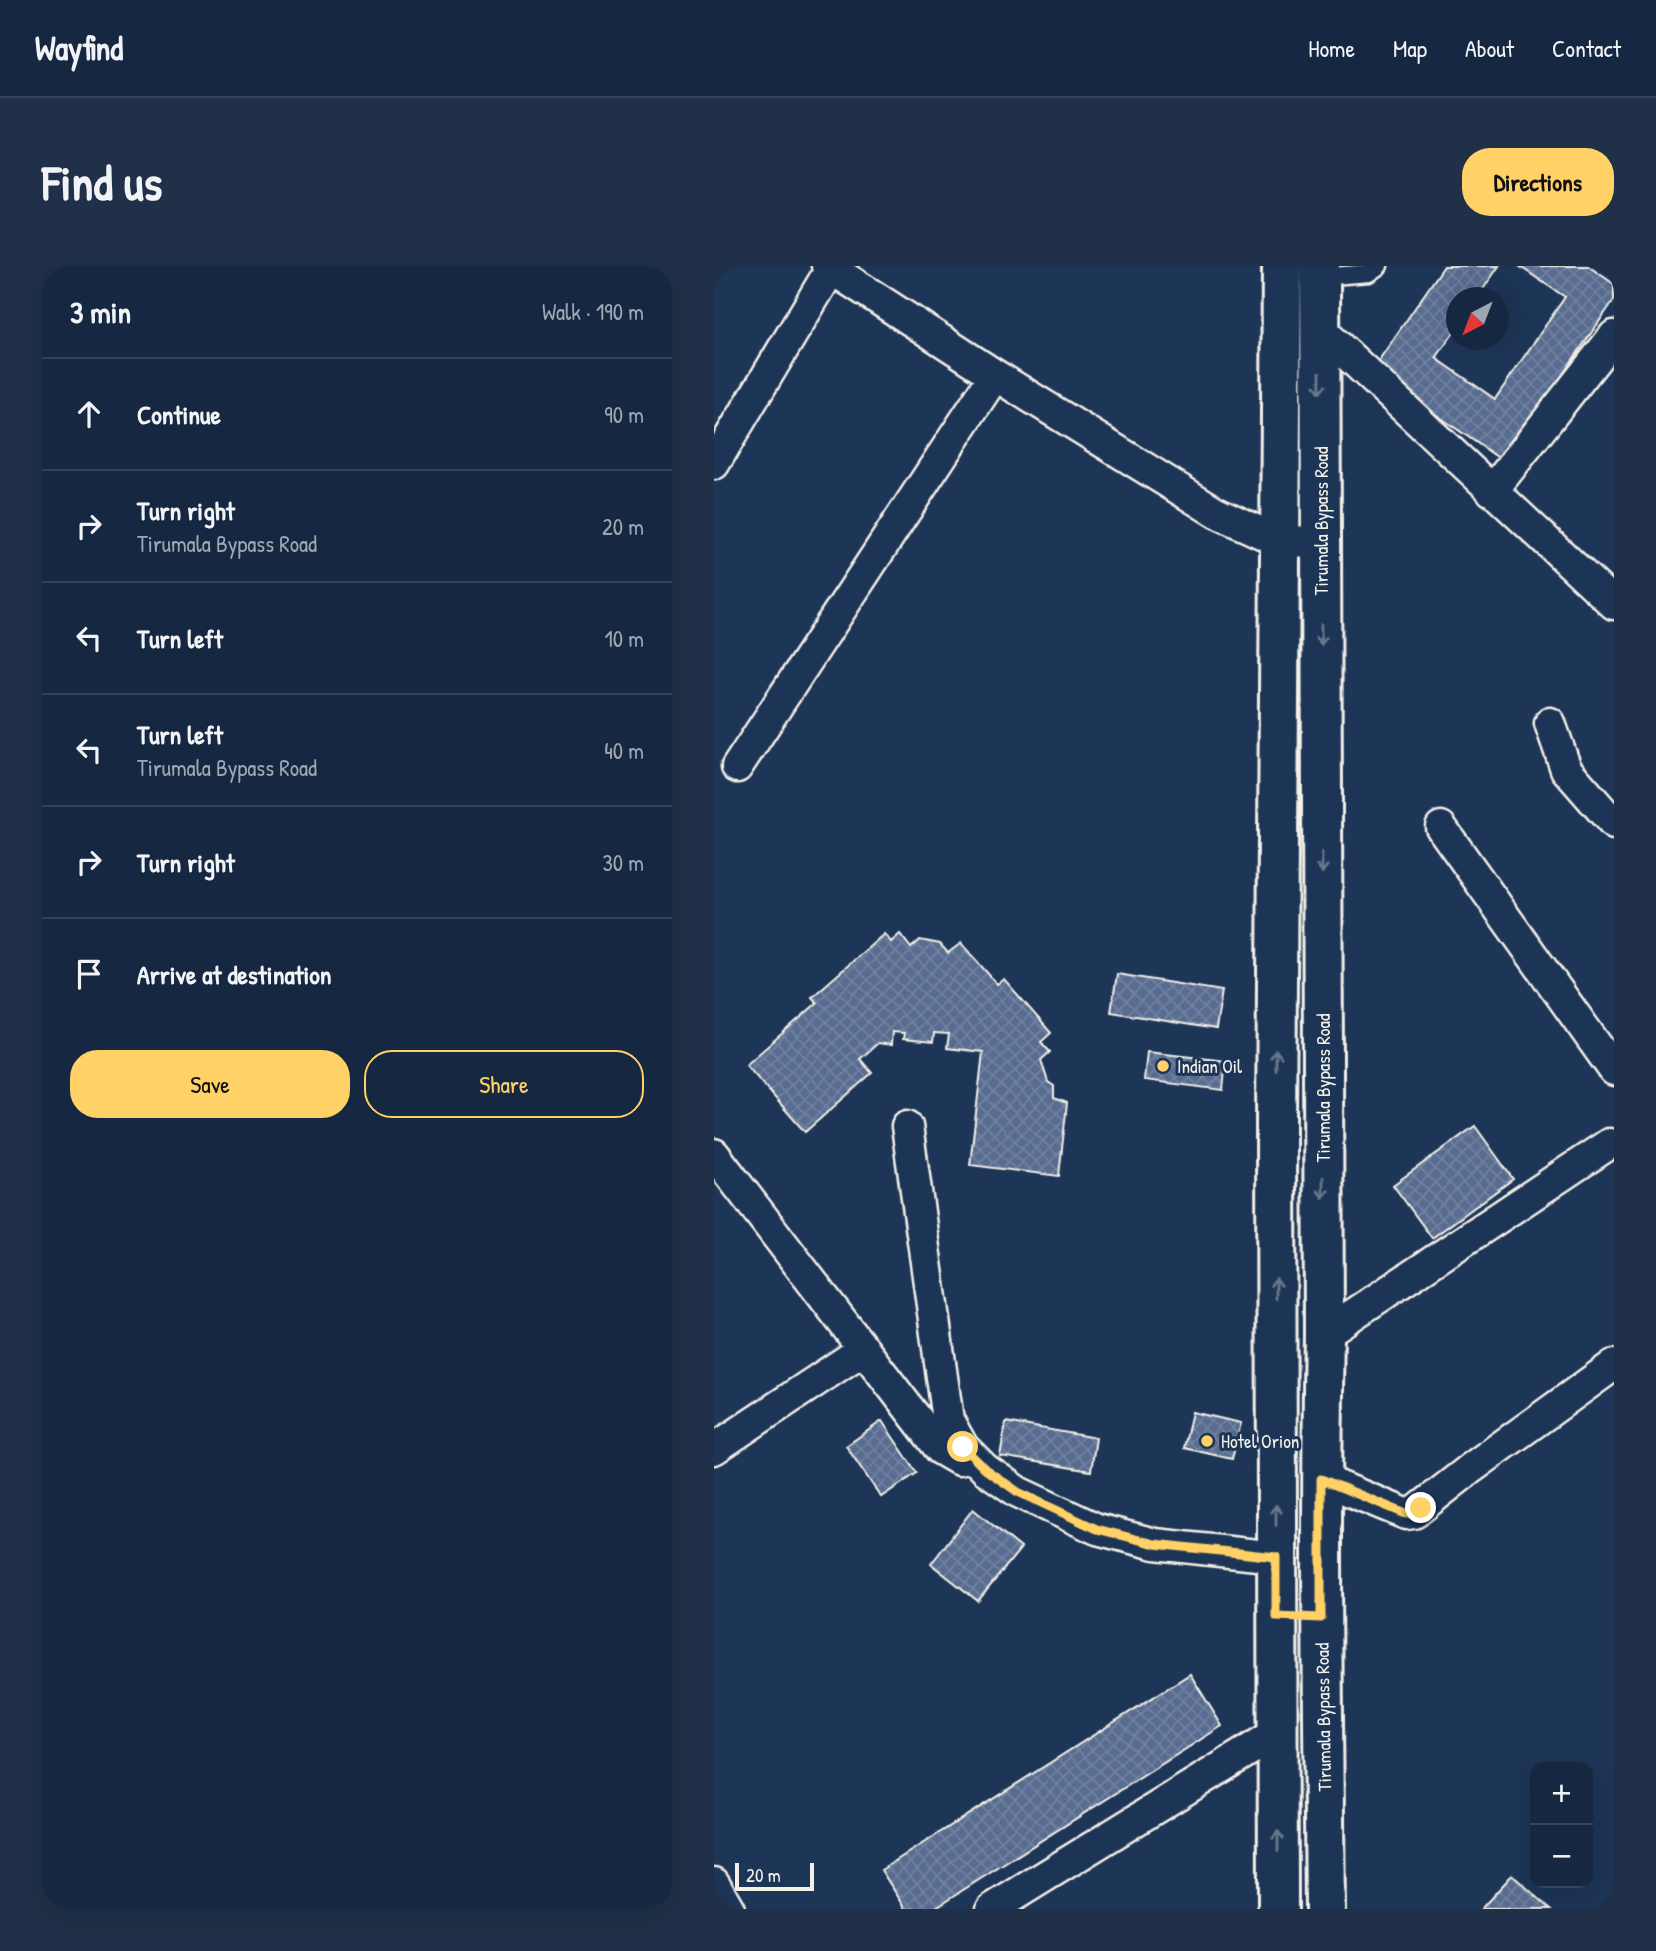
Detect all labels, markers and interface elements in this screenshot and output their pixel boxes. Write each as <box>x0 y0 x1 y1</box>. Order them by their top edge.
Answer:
text: Wayfind <box>35 26 123 70</box>
text: Home <box>1308 32 1355 64</box>
text: Map <box>1393 32 1427 64</box>
text: About <box>1465 32 1514 64</box>
text: Contact <box>1552 32 1621 64</box>
button: Directions <box>1462 148 1614 216</box>
text: Find us <box>42 149 162 215</box>
north arrow <box>1446 287 1509 350</box>
text: 3 min <box>70 292 131 332</box>
text: Walk · 190 m <box>542 296 644 327</box>
one-way arrow <box>1313 371 1327 394</box>
icon: ahead <box>70 395 108 433</box>
text: Continue <box>137 397 221 432</box>
text: 90 m <box>604 399 644 430</box>
street label: Tirumala Bypass Road <box>1308 446 1334 595</box>
text: Turn right <box>137 493 235 528</box>
icon: right <box>70 507 108 545</box>
text: 20 m <box>602 511 644 542</box>
text: Tirumala Bypass Road <box>137 528 317 559</box>
icon: left <box>70 619 108 657</box>
text: Turn left <box>137 621 223 656</box>
text: 10 m <box>604 623 644 654</box>
one-way arrow <box>1315 623 1328 646</box>
text: Turn left <box>137 717 223 752</box>
icon: left <box>70 731 108 769</box>
text: 40 m <box>604 735 644 766</box>
text: Tirumala Bypass Road <box>137 752 317 783</box>
icon: right <box>70 843 108 881</box>
text: Turn right <box>137 845 235 880</box>
text: 30 m <box>602 847 644 878</box>
one-way arrow <box>1315 851 1329 874</box>
icon: arrive <box>70 955 108 993</box>
text: Arrive at destination <box>137 957 332 992</box>
street label: Tirumala Bypass Road <box>1310 1013 1336 1162</box>
one-way arrow <box>1269 1049 1283 1072</box>
button: Save <box>70 1050 350 1118</box>
button: Share <box>364 1050 644 1118</box>
place label: Indian Oil <box>1177 1053 1243 1079</box>
marker: Indian Oil <box>1155 1058 1171 1074</box>
one-way arrow <box>1316 1176 1330 1199</box>
one-way arrow <box>1269 1277 1283 1300</box>
place label: Hotel Orion <box>1221 1428 1299 1454</box>
route start <box>947 1431 978 1462</box>
marker: Hotel Orion <box>1199 1433 1215 1449</box>
route end <box>1405 1492 1436 1523</box>
one-way arrow <box>1269 1504 1283 1527</box>
street label: Tirumala Bypass Road <box>1309 1642 1337 1792</box>
map controls <box>1530 1762 1593 1888</box>
button: + <box>1530 1762 1593 1825</box>
button: − <box>1530 1825 1593 1888</box>
one-way arrow <box>1271 1830 1285 1853</box>
scale bar <box>735 1860 814 1892</box>
text: 20 m <box>746 1862 781 1888</box>

